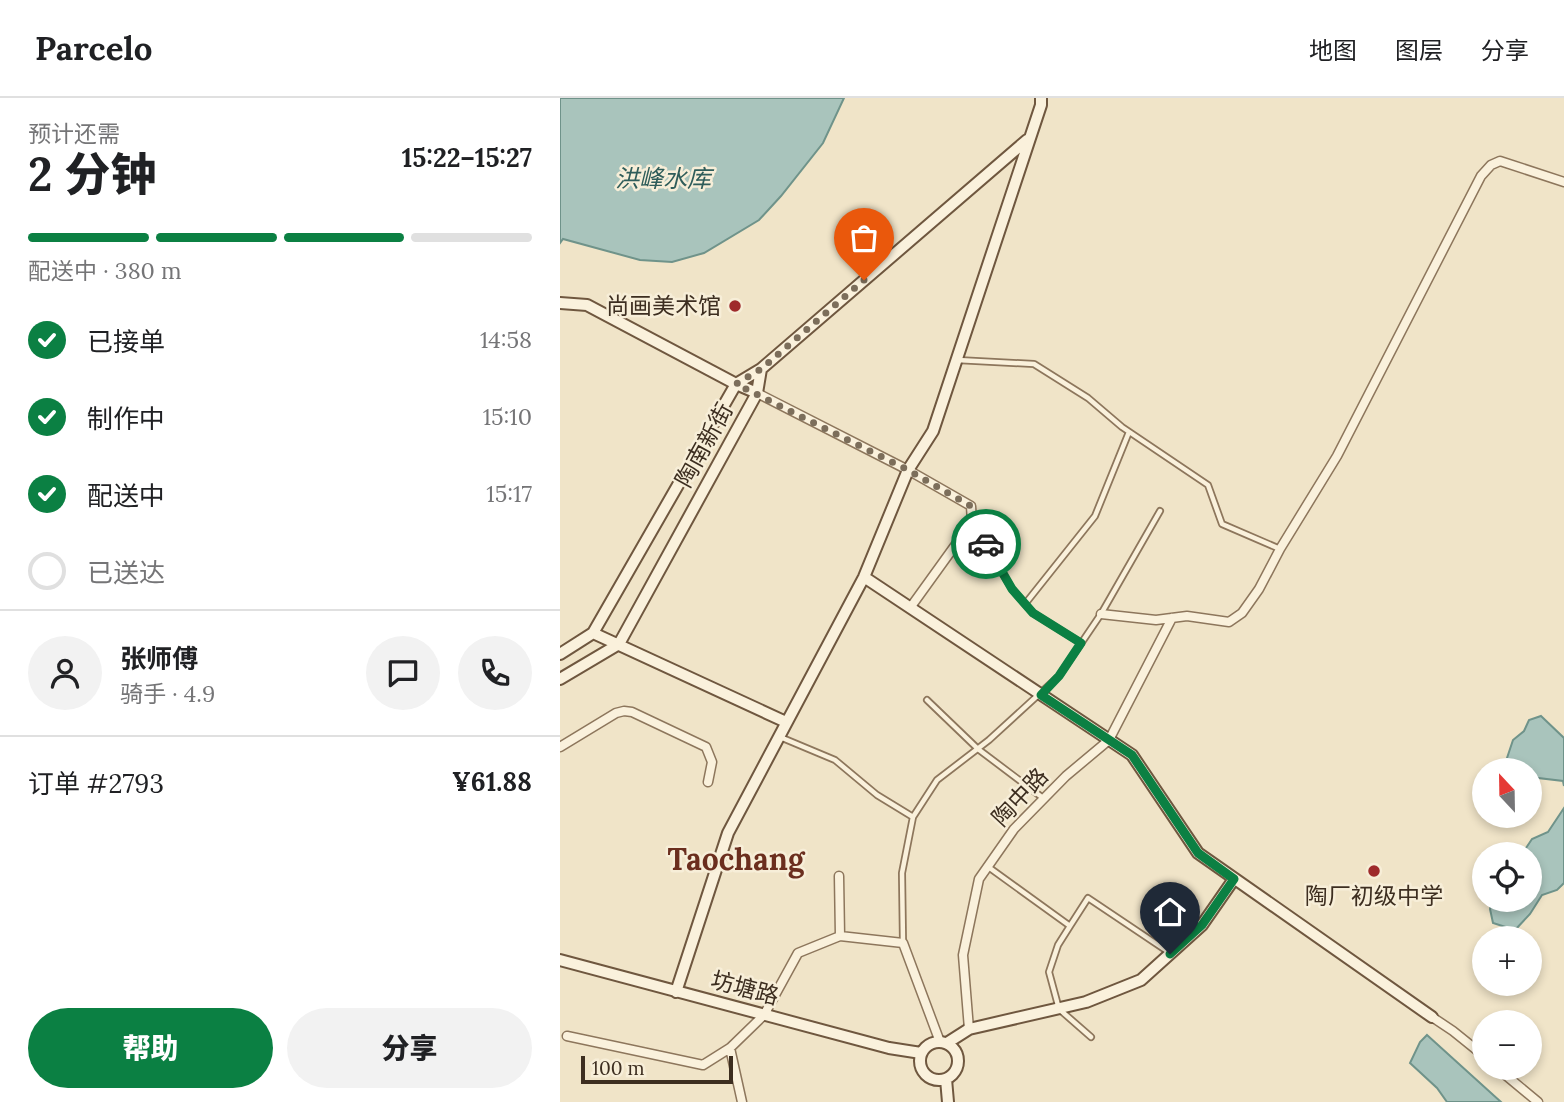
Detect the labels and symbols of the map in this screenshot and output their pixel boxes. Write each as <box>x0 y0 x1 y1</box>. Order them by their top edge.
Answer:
water label: 洪峰水库 <box>615 163 715 194</box>
pin <box>834 208 894 280</box>
place label: 尚画美术馆 <box>606 291 721 320</box>
marker: 尚画美术馆 <box>727 298 743 314</box>
street label: 陶南新街 <box>669 397 739 492</box>
courier <box>951 509 1021 579</box>
north arrow <box>1472 758 1542 828</box>
street label: 陶中路 <box>986 762 1054 832</box>
district label: Taochang <box>668 840 806 879</box>
marker: 陶厂初级中学 <box>1366 863 1382 879</box>
place label: 陶厂初级中学 <box>1305 881 1443 910</box>
pin <box>1140 882 1200 954</box>
street label: 坊塘路 <box>708 965 782 1010</box>
scale bar <box>581 1053 733 1085</box>

